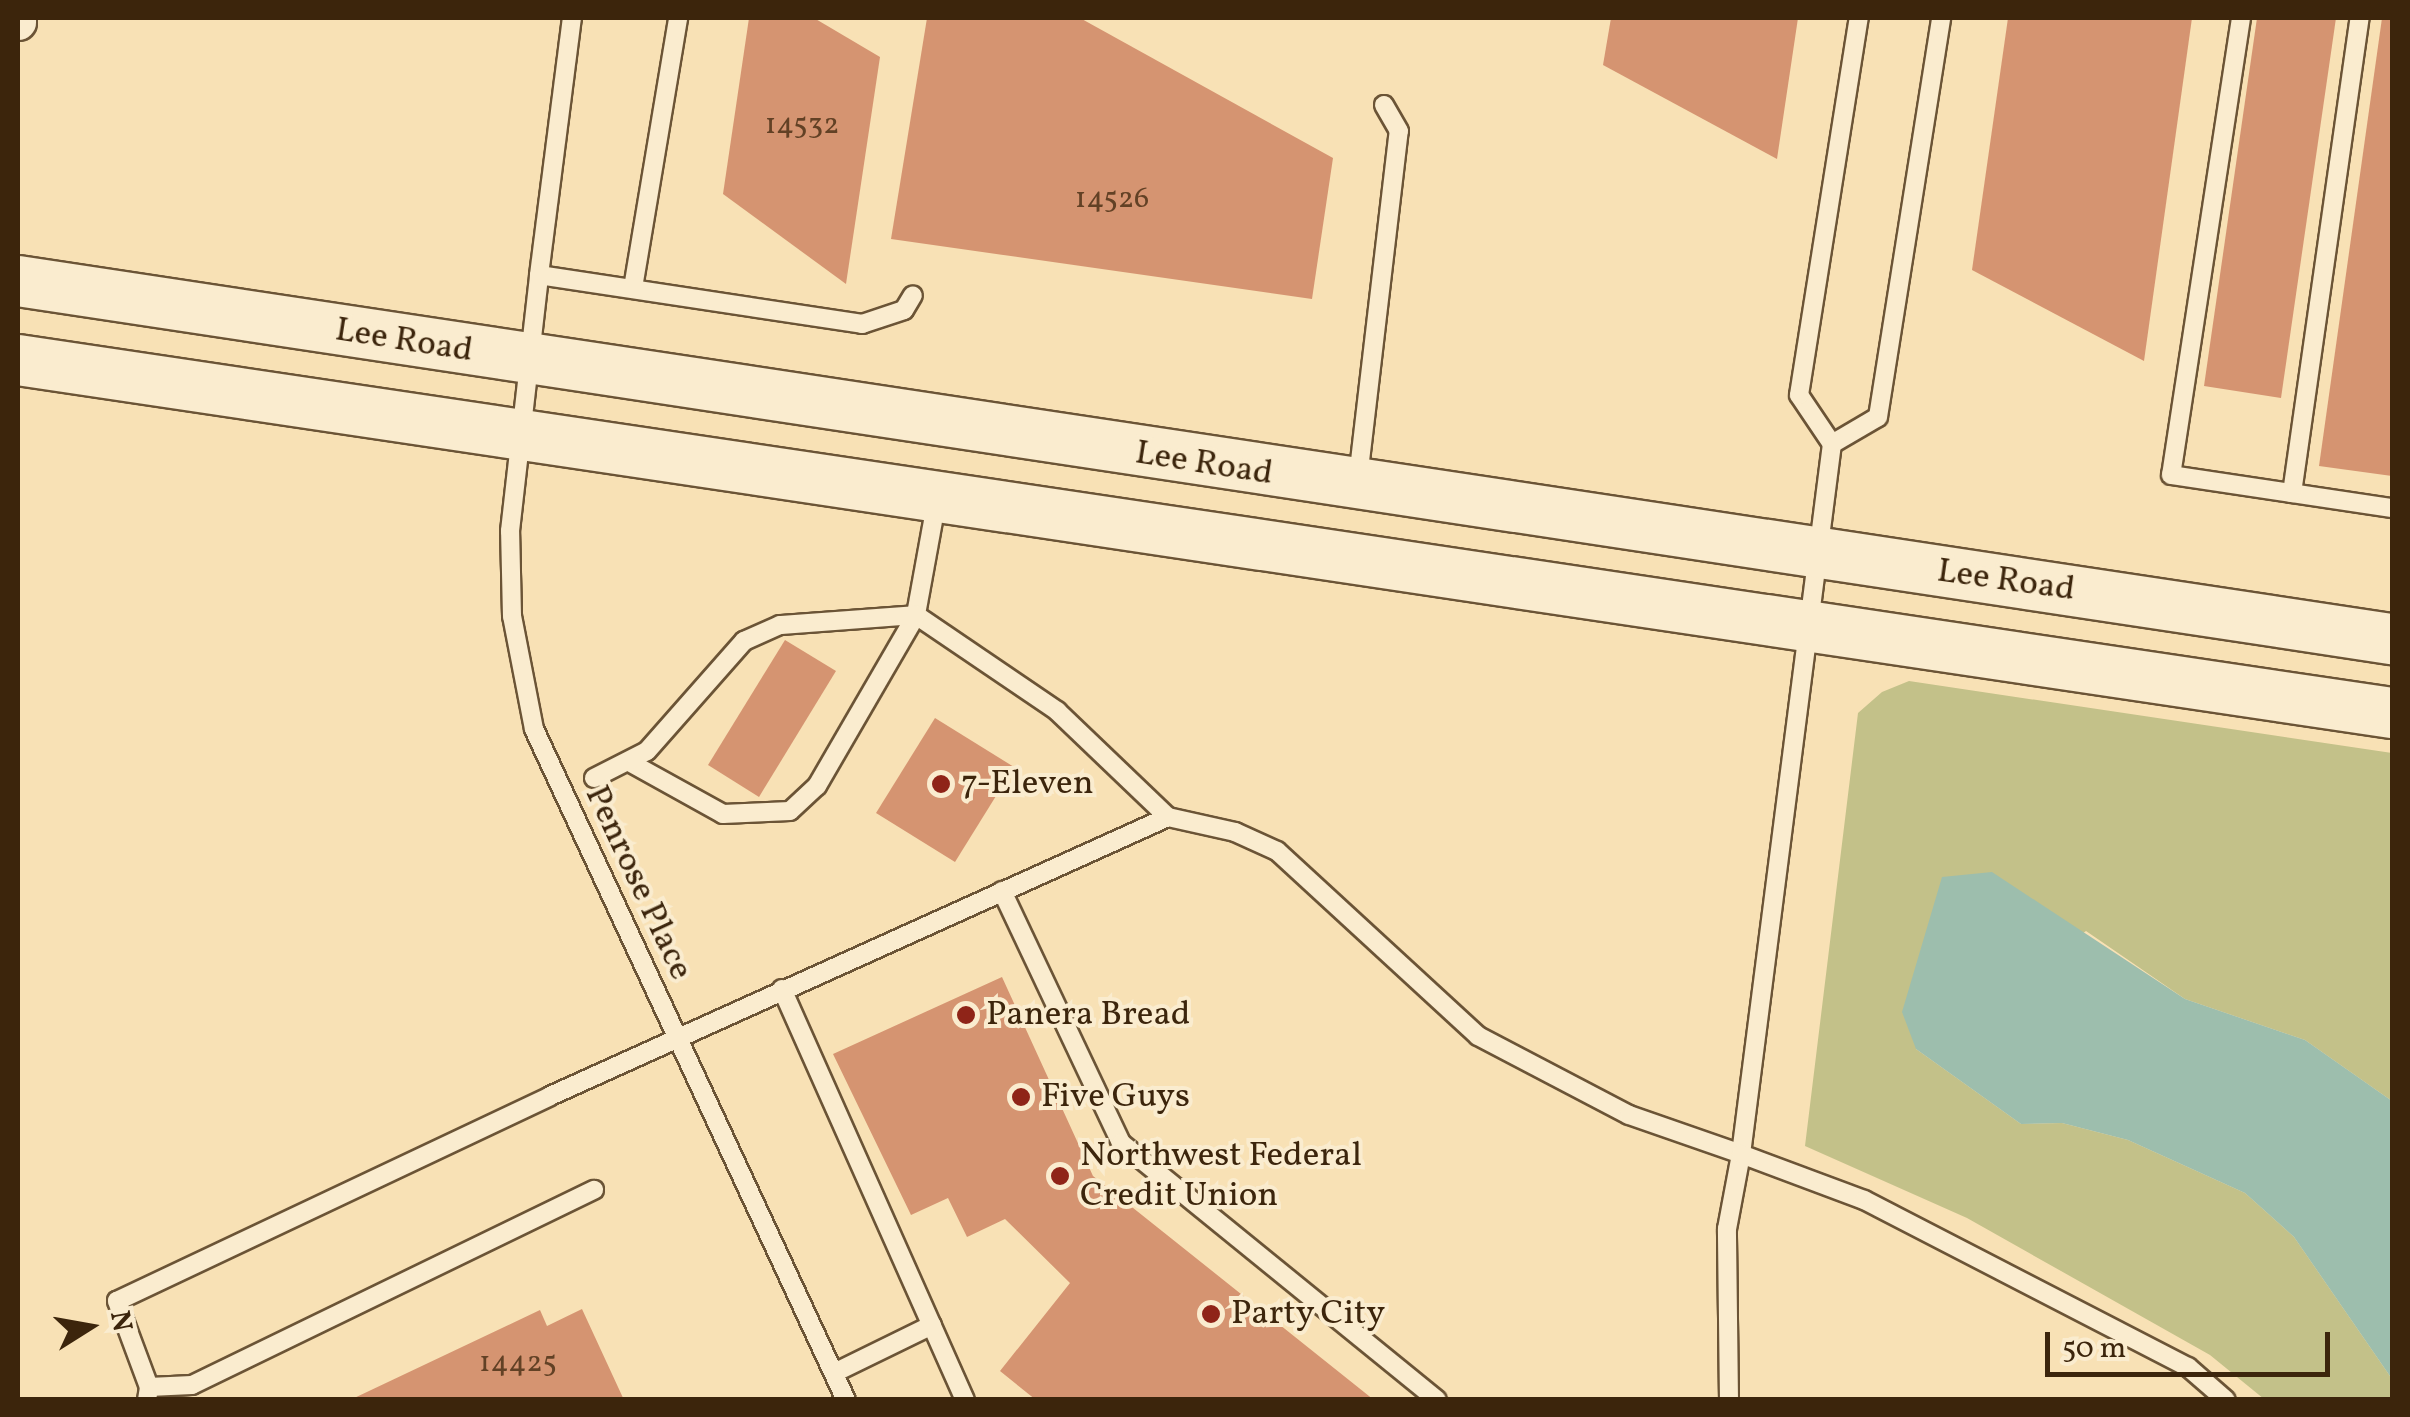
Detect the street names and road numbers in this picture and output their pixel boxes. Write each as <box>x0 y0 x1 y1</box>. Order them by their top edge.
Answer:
street label: Lee Road <box>332 309 476 373</box>
street label: Lee Road <box>1132 432 1276 496</box>
street label: Lee Road <box>1934 551 2078 611</box>
street label: Penrose Place <box>575 779 701 987</box>

